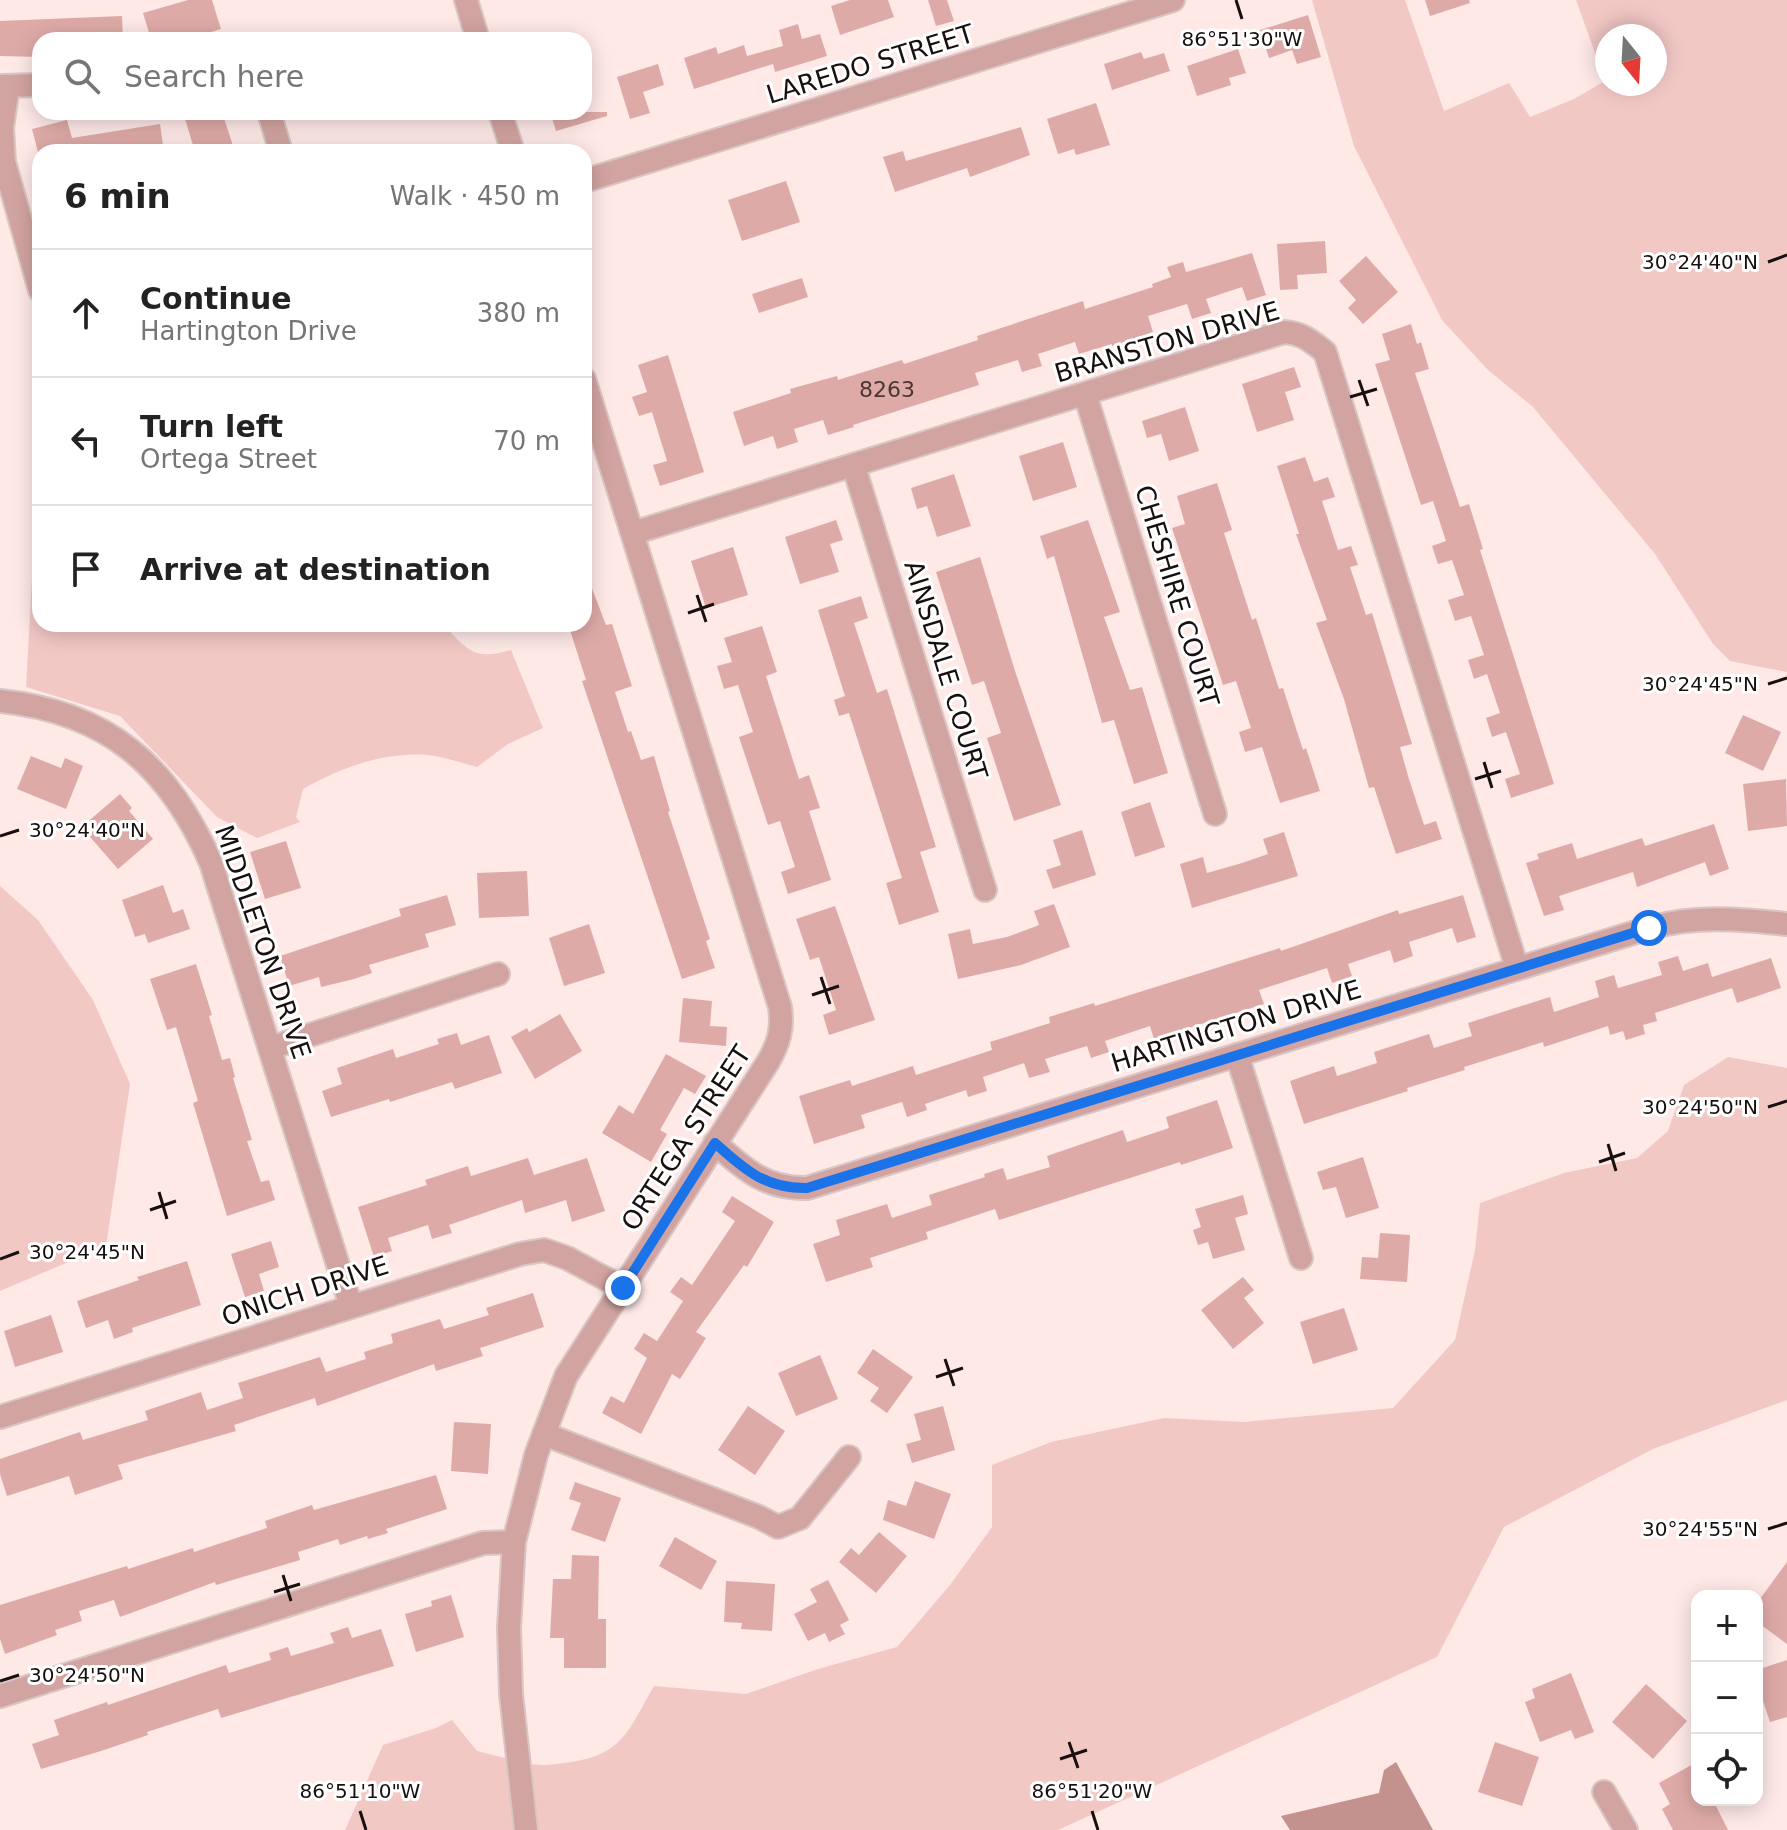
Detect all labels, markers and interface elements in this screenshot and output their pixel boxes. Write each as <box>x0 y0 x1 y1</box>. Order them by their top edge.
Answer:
street label: LAREDO STREET <box>763 18 977 110</box>
north arrow <box>1595 24 1667 96</box>
text: 86°51'30"W <box>1182 27 1303 51</box>
search box <box>32 32 592 120</box>
icon: search <box>60 54 104 98</box>
text: Search here <box>124 59 304 94</box>
text: 6 min <box>64 176 171 216</box>
text: Walk · 450 m <box>390 181 560 211</box>
text: 30°24'40"N <box>1642 250 1758 274</box>
text: Continue <box>140 281 292 316</box>
icon: ahead <box>64 291 108 335</box>
street label: BRANSTON DRIVE <box>1051 296 1283 388</box>
text: 380 m <box>477 298 560 328</box>
text: Hartington Drive <box>140 316 357 346</box>
house number: 8263 <box>859 377 915 402</box>
text: Turn left <box>140 409 283 444</box>
icon: left <box>64 419 108 463</box>
text: 70 m <box>493 426 560 456</box>
text: Ortega Street <box>140 444 317 474</box>
street label: CHESHIRE COURT <box>1129 481 1225 711</box>
icon: arrive <box>64 547 108 591</box>
text: Arrive at destination <box>140 552 491 587</box>
street label: AINSDALE COURT <box>898 557 994 783</box>
text: 30°24'45"N <box>1642 672 1758 696</box>
text: 30°24'40"N <box>29 818 145 842</box>
street label: MIDDLETON DRIVE <box>209 821 317 1063</box>
route start <box>1631 910 1667 946</box>
street label: HARTINGTON DRIVE <box>1107 974 1365 1078</box>
street label: ORTEGA STREET <box>615 1040 757 1236</box>
text: 30°24'50"N <box>1642 1095 1758 1119</box>
text: 30°24'45"N <box>29 1240 145 1264</box>
street label: ONICH DRIVE <box>218 1250 392 1332</box>
route end <box>605 1270 641 1306</box>
text: 30°24'55"N <box>1642 1517 1758 1541</box>
map controls <box>1691 1590 1763 1806</box>
button: + <box>1691 1590 1763 1662</box>
button: − <box>1691 1662 1763 1734</box>
text: 30°24'50"N <box>29 1663 145 1687</box>
button: locate <box>1691 1734 1763 1806</box>
text: 86°51'10"W <box>300 1779 421 1803</box>
text: 86°51'20"W <box>1032 1779 1153 1803</box>

